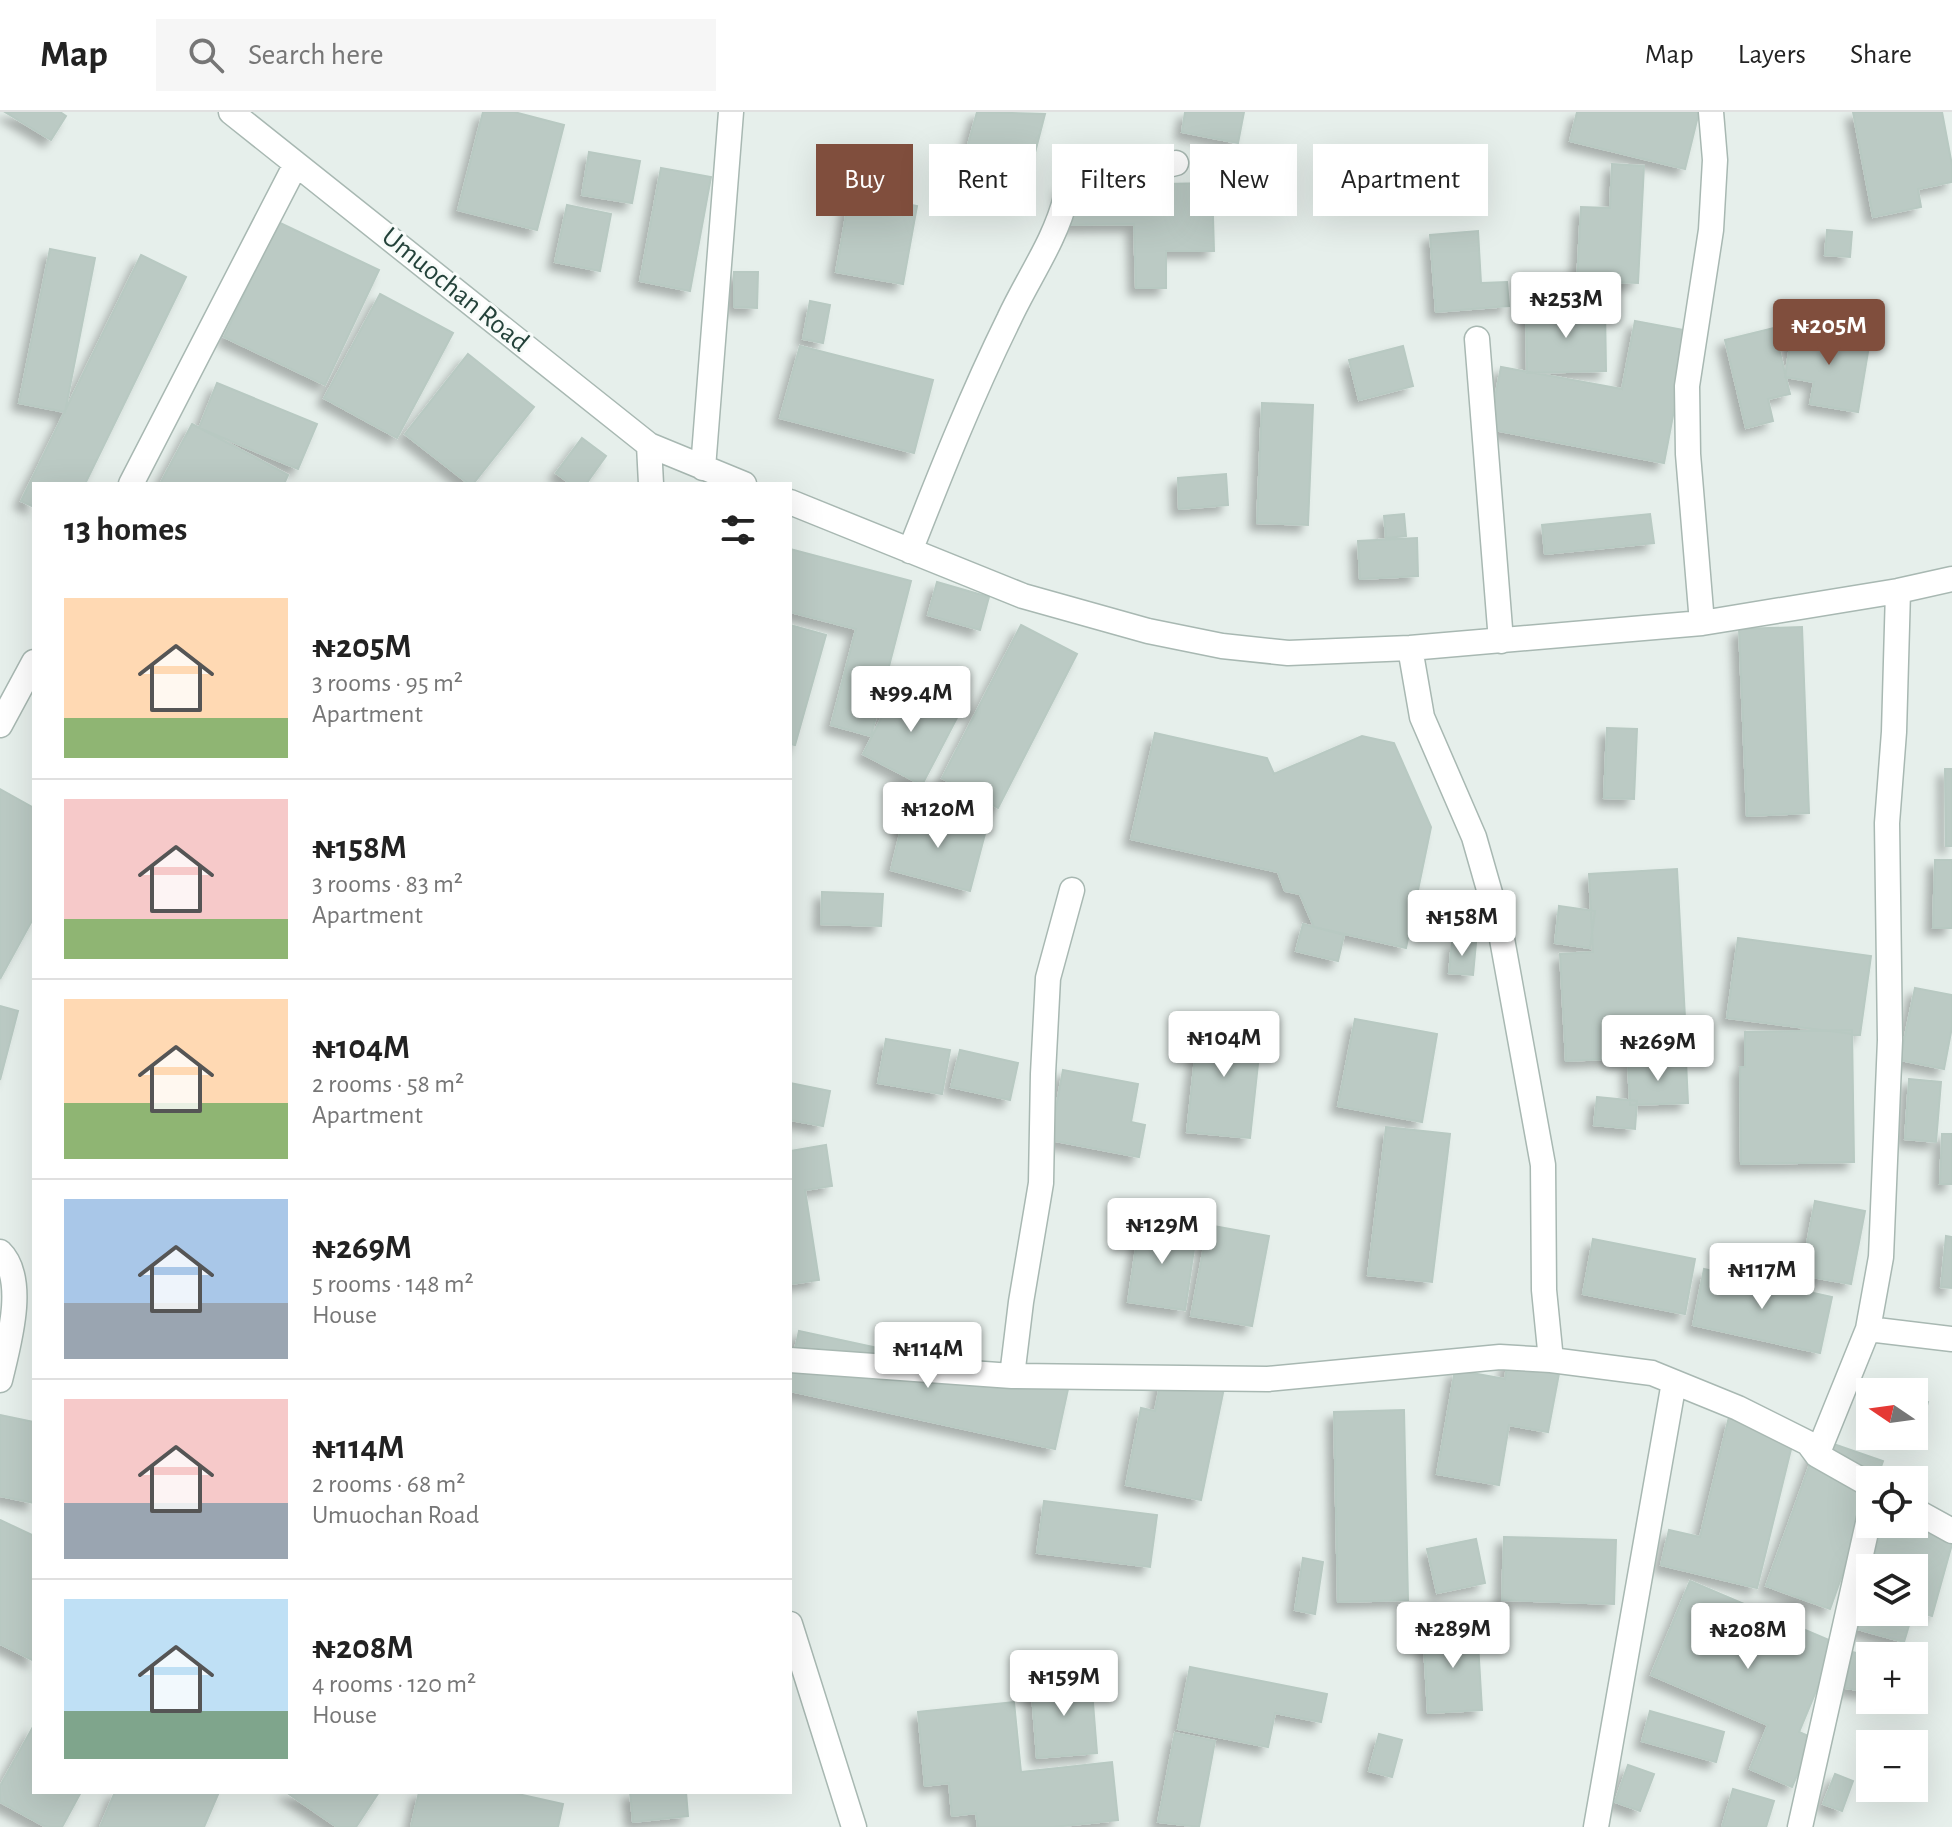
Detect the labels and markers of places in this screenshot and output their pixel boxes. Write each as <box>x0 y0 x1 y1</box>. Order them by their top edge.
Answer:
pin: ₦253M <box>1510 272 1622 340</box>
pin: ₦205M <box>1773 299 1885 367</box>
pin: ₦99.4M <box>846 666 976 734</box>
pin: ₦120M <box>882 782 994 850</box>
pin: ₦158M <box>1406 890 1518 958</box>
pin: ₦104M <box>1168 1011 1280 1079</box>
pin: ₦269M <box>1602 1015 1714 1083</box>
pin: ₦129M <box>1106 1198 1218 1266</box>
pin: ₦117M <box>1706 1243 1818 1311</box>
pin: ₦114M <box>872 1322 984 1390</box>
pin: ₦289M <box>1397 1602 1509 1670</box>
pin: ₦208M <box>1692 1603 1804 1671</box>
pin: ₦159M <box>1008 1650 1120 1718</box>

